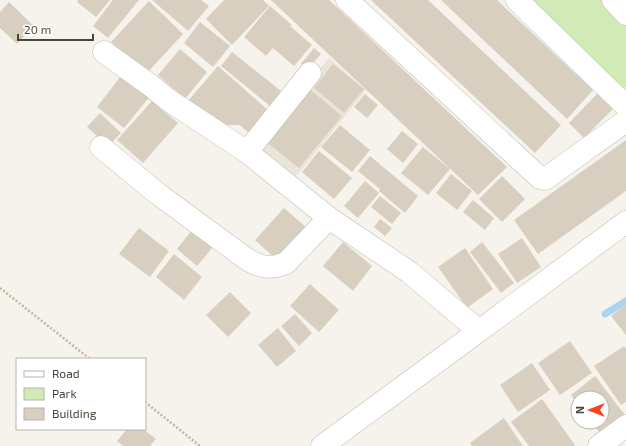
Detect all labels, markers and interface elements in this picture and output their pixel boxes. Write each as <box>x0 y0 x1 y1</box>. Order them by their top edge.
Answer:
scale bar <box>18 16 93 42</box>
text: 20 m <box>24 22 51 36</box>
legend <box>16 358 146 430</box>
text: Road <box>52 366 80 380</box>
text: Park <box>52 386 77 400</box>
north arrow <box>570 390 610 430</box>
text: Building <box>52 406 97 420</box>
text: N <box>573 406 586 414</box>

